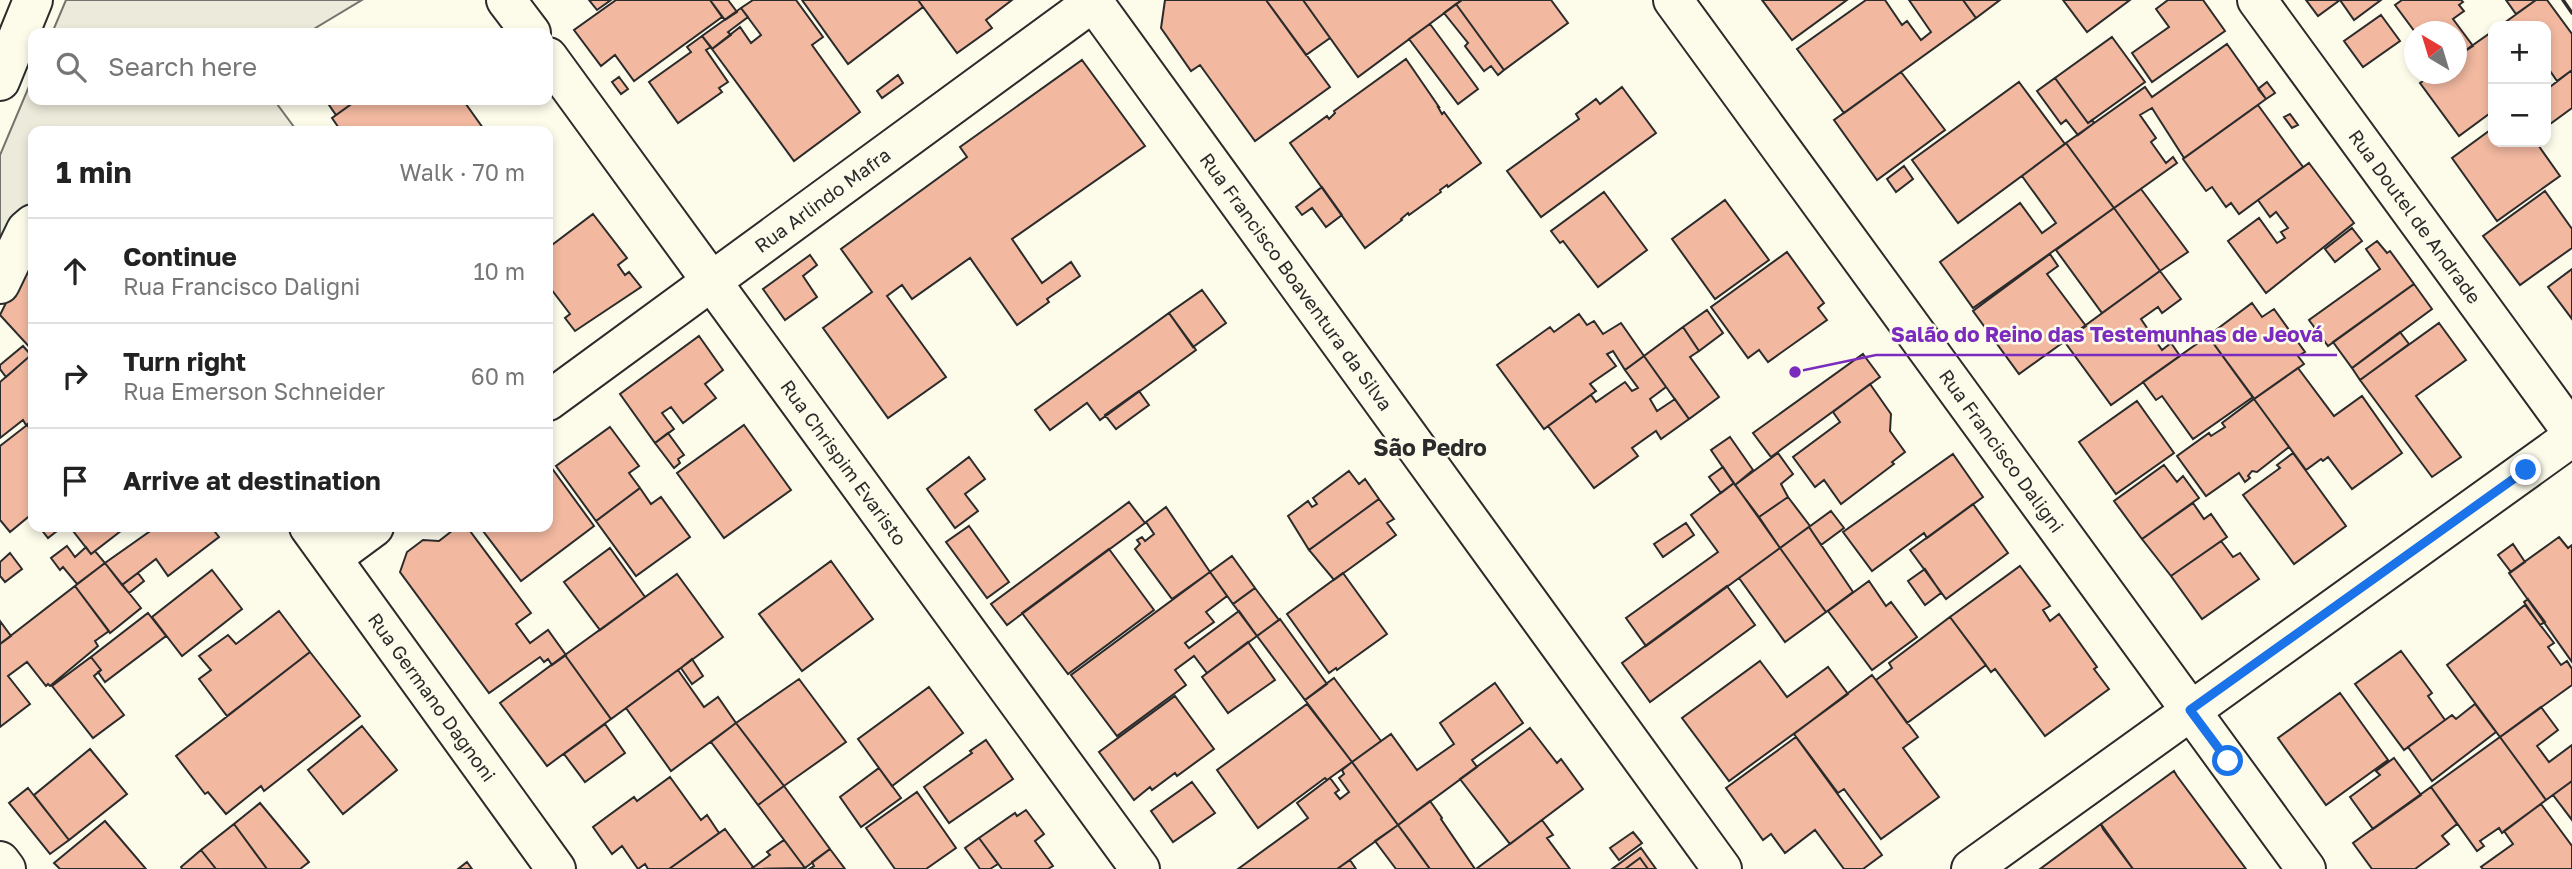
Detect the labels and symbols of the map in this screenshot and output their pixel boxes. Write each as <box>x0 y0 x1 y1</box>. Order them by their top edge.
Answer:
north arrow <box>2404 21 2467 84</box>
street label: Rua Doutel de Andrade <box>2344 125 2486 308</box>
street label: Rua Arlindo Mafra <box>750 143 894 257</box>
street label: Rua Francisco Boaventura da Silva <box>1196 148 1398 415</box>
callout: Salão do Reino das Testemunhas de Jeová <box>1876 313 2337 355</box>
text: Salão do Reino das Testemunhas de Jeová <box>1891 321 2323 347</box>
street label: Rua Francisco Daligni <box>1935 365 2069 537</box>
street label: Rua Chrispim Evaristo <box>776 375 912 550</box>
district label: São Pedro <box>1373 433 1487 461</box>
route end <box>2510 454 2541 485</box>
street label: Rua Germano Dagnoni <box>364 608 501 786</box>
route start <box>2212 745 2243 776</box>

